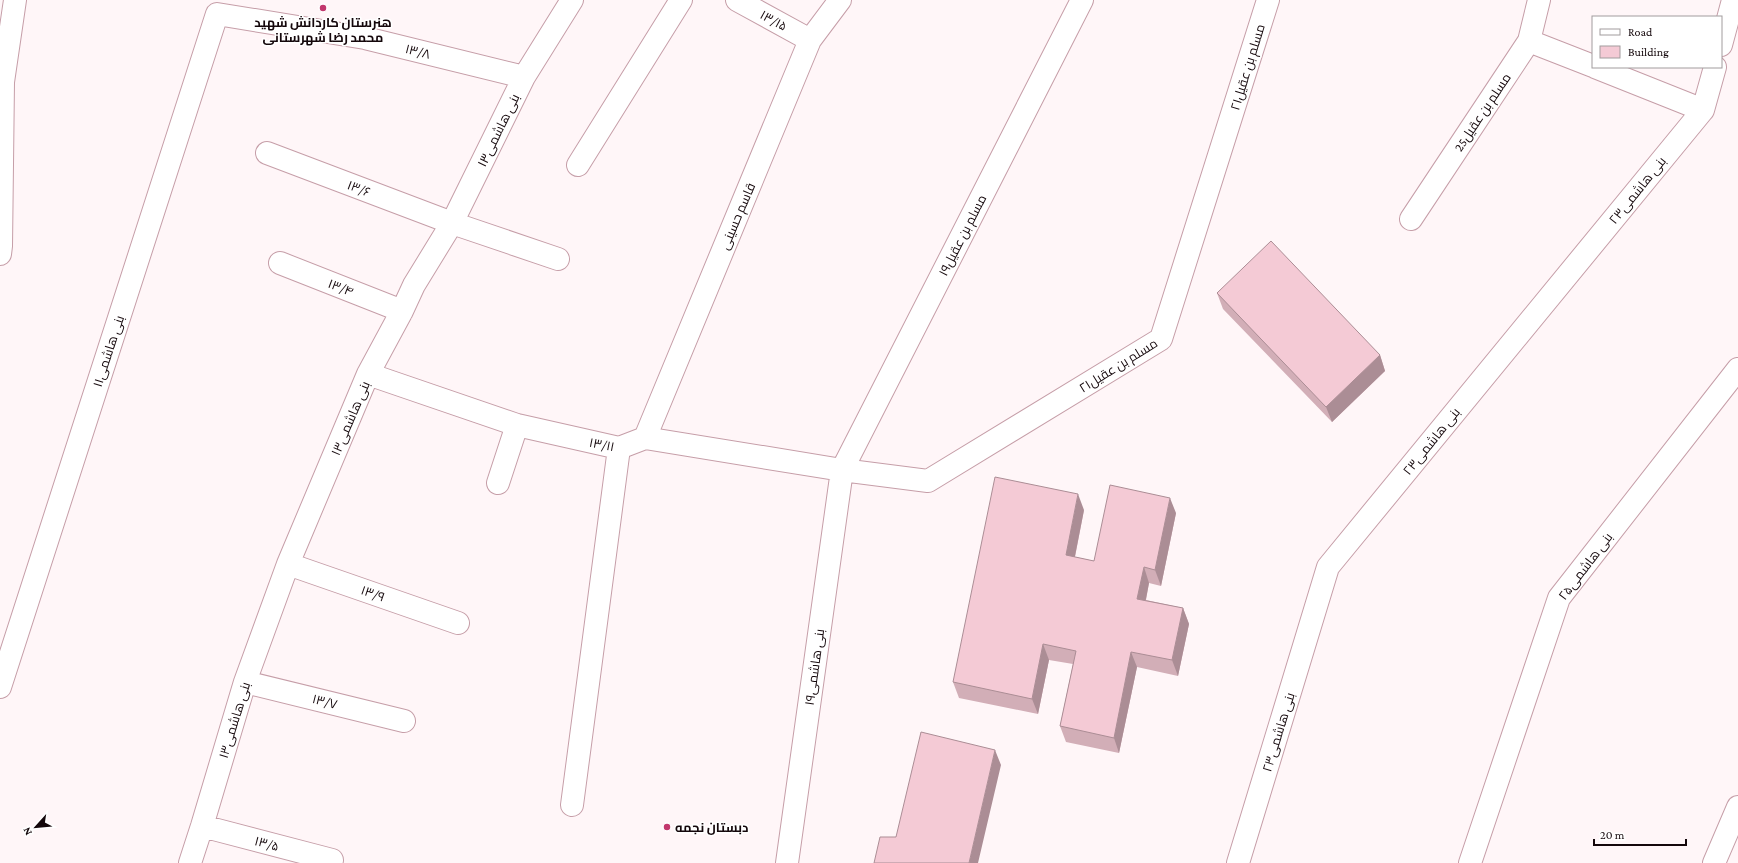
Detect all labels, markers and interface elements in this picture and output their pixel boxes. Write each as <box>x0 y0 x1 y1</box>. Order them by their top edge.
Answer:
marker: هنرستان کاردانش شهید محمد رضا شهرستانی <box>318 3 328 13</box>
street label: ۱۳/۱۵ <box>758 7 790 34</box>
place label: هنرستان کاردانش شهید محمد رضا شهرستانی <box>254 15 392 46</box>
legend <box>1592 16 1722 68</box>
street label: مسلم بن عقیل۲۱ <box>1227 22 1270 113</box>
text: Road <box>1628 25 1653 39</box>
street label: ۱۳/۸ <box>404 41 432 62</box>
text: Building <box>1628 45 1669 59</box>
street label: مسلم بن عقیل25 <box>1451 70 1516 155</box>
street label: بنی هاشمی۱۳ <box>474 91 523 169</box>
street label: بنی هاشمی۲۳ <box>1606 154 1669 227</box>
street label: ۱۳/۶ <box>345 177 373 200</box>
street label: قاسم حسینی <box>717 181 760 253</box>
street label: مسلم بن عقیل۱۹ <box>936 192 991 279</box>
street label: ۱۳/۴ <box>326 276 356 299</box>
street label: بنی هاشمی۱۱ <box>90 313 127 389</box>
street label: مسلم بن عقیل۲۱ <box>1076 335 1161 397</box>
street label: بنی هاشمی۱۳ <box>328 379 373 458</box>
street label: بنی هاشمی۲۳ <box>1400 405 1463 478</box>
street label: ۱۳/۱۱ <box>588 435 616 454</box>
street label: بنی هاشمی۲۵ <box>1555 530 1616 603</box>
street label: ۱۳/۹ <box>359 582 387 605</box>
street label: بنی هاشمی۱۹ <box>802 628 827 706</box>
street label: بنی هاشمی۱۳ <box>216 680 253 760</box>
street label: ۱۳/۷ <box>311 691 339 712</box>
street label: بنی هاشمی۲۳ <box>1259 691 1298 774</box>
north arrow <box>16 807 56 847</box>
place label: دبستان نجمه <box>675 820 748 835</box>
scale bar <box>1594 821 1686 847</box>
marker: دبستان نجمه <box>662 822 672 832</box>
text: N <box>20 825 34 838</box>
text: 20 m <box>1600 828 1625 842</box>
street label: ۱۳/۵ <box>253 833 281 854</box>

